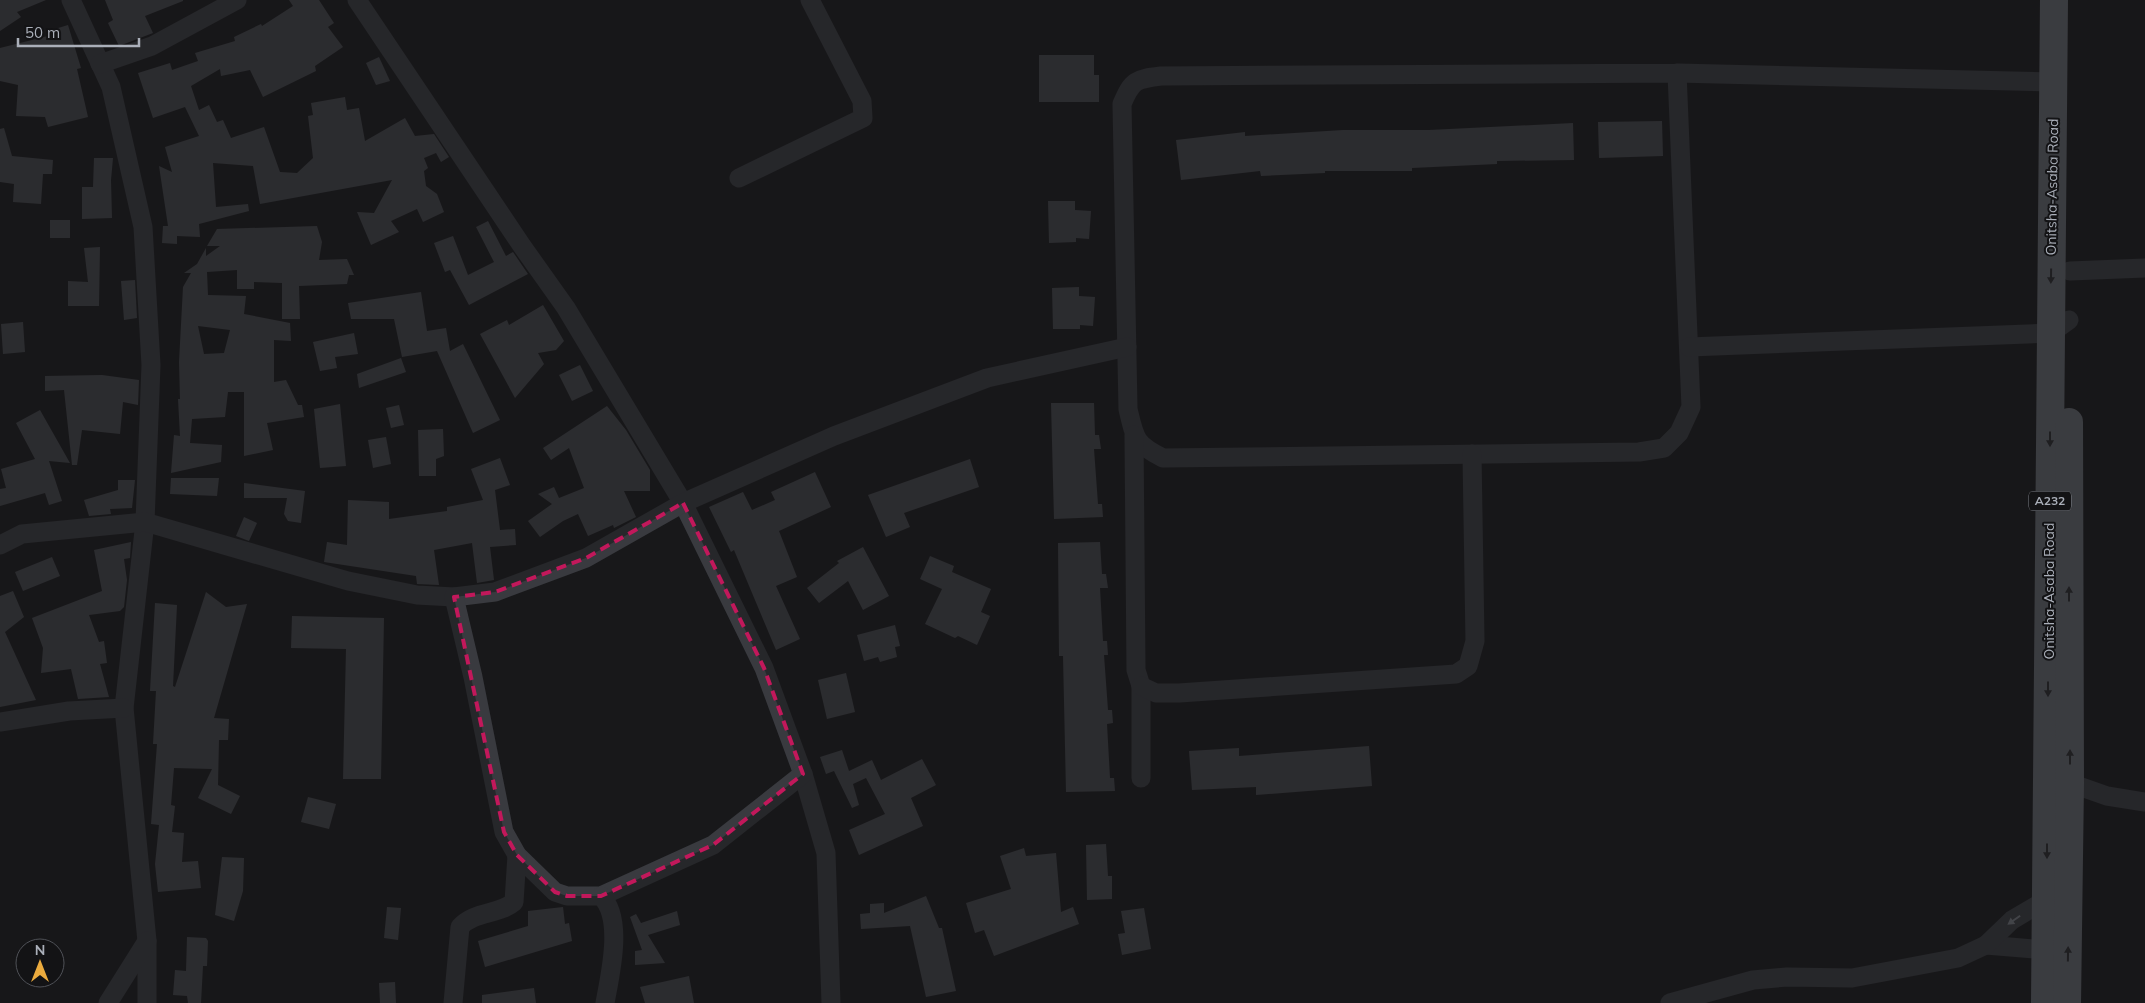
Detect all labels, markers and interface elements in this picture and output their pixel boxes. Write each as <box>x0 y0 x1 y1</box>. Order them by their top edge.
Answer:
scale bar <box>18 15 139 47</box>
text: 50 m <box>25 23 60 42</box>
street label: Onitsha-Asaba Road <box>2042 118 2062 256</box>
one-way arrow <box>2047 268 2055 284</box>
one-way arrow <box>2046 431 2054 447</box>
road number: A232 <box>2029 492 2071 511</box>
street label: Onitsha-Asaba Road <box>2040 523 2058 659</box>
one-way arrow <box>2065 586 2073 602</box>
one-way arrow <box>2044 681 2052 697</box>
one-way arrow <box>2066 749 2074 765</box>
one-way arrow <box>2043 843 2051 859</box>
one-way arrow <box>2007 915 2021 925</box>
north arrow <box>15 938 65 988</box>
text: N <box>35 941 45 959</box>
one-way arrow <box>2064 946 2072 962</box>

